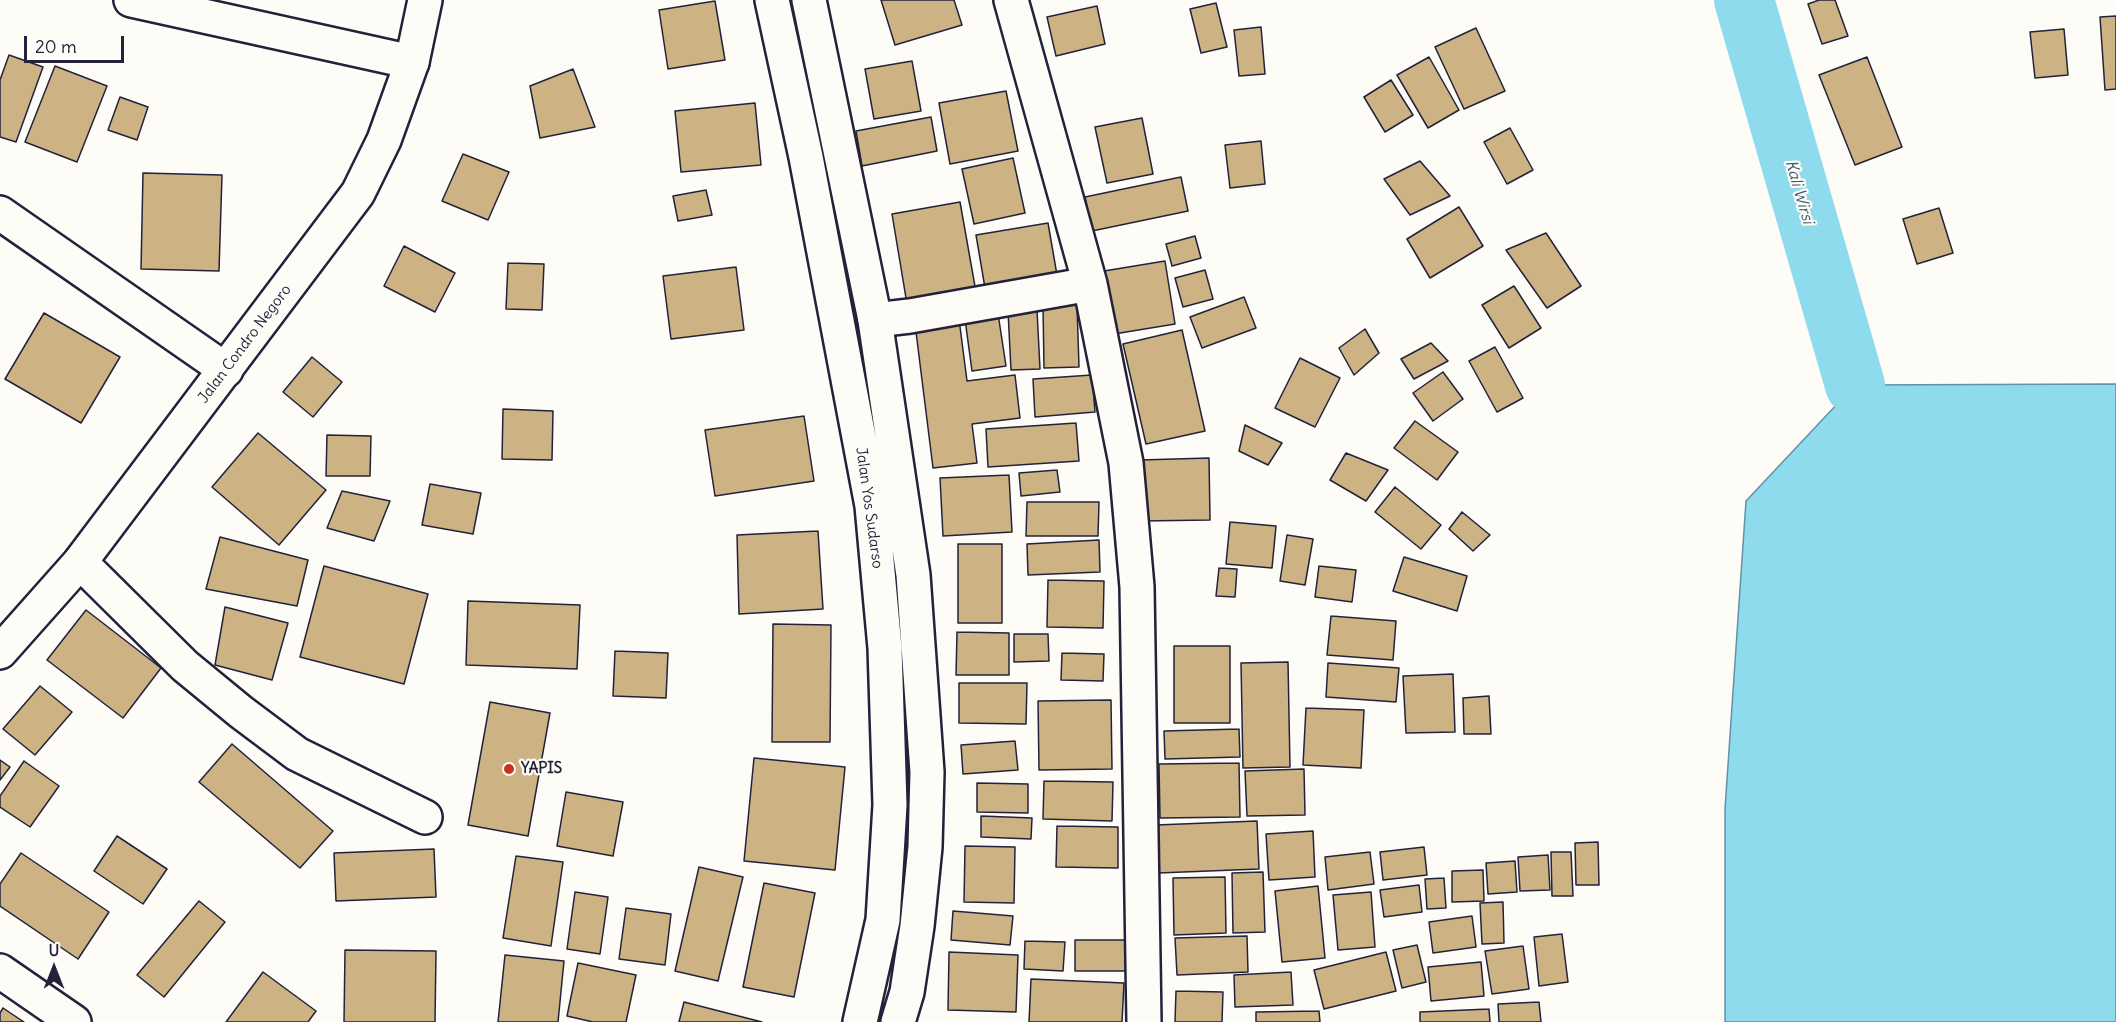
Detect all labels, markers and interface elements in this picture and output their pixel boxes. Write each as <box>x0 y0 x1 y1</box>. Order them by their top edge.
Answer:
scale bar <box>27 24 128 62</box>
text: 20 m <box>35 35 77 58</box>
water label: Kali Wirsi <box>1781 158 1817 226</box>
street label: Jalan Condro Negoro <box>195 281 295 407</box>
street label: Jalan Yos Sudarso <box>852 446 886 570</box>
place label: YAPIS <box>521 760 562 778</box>
marker: YAPIS <box>502 762 516 776</box>
north arrow <box>24 938 84 998</box>
text: U <box>49 940 59 960</box>

